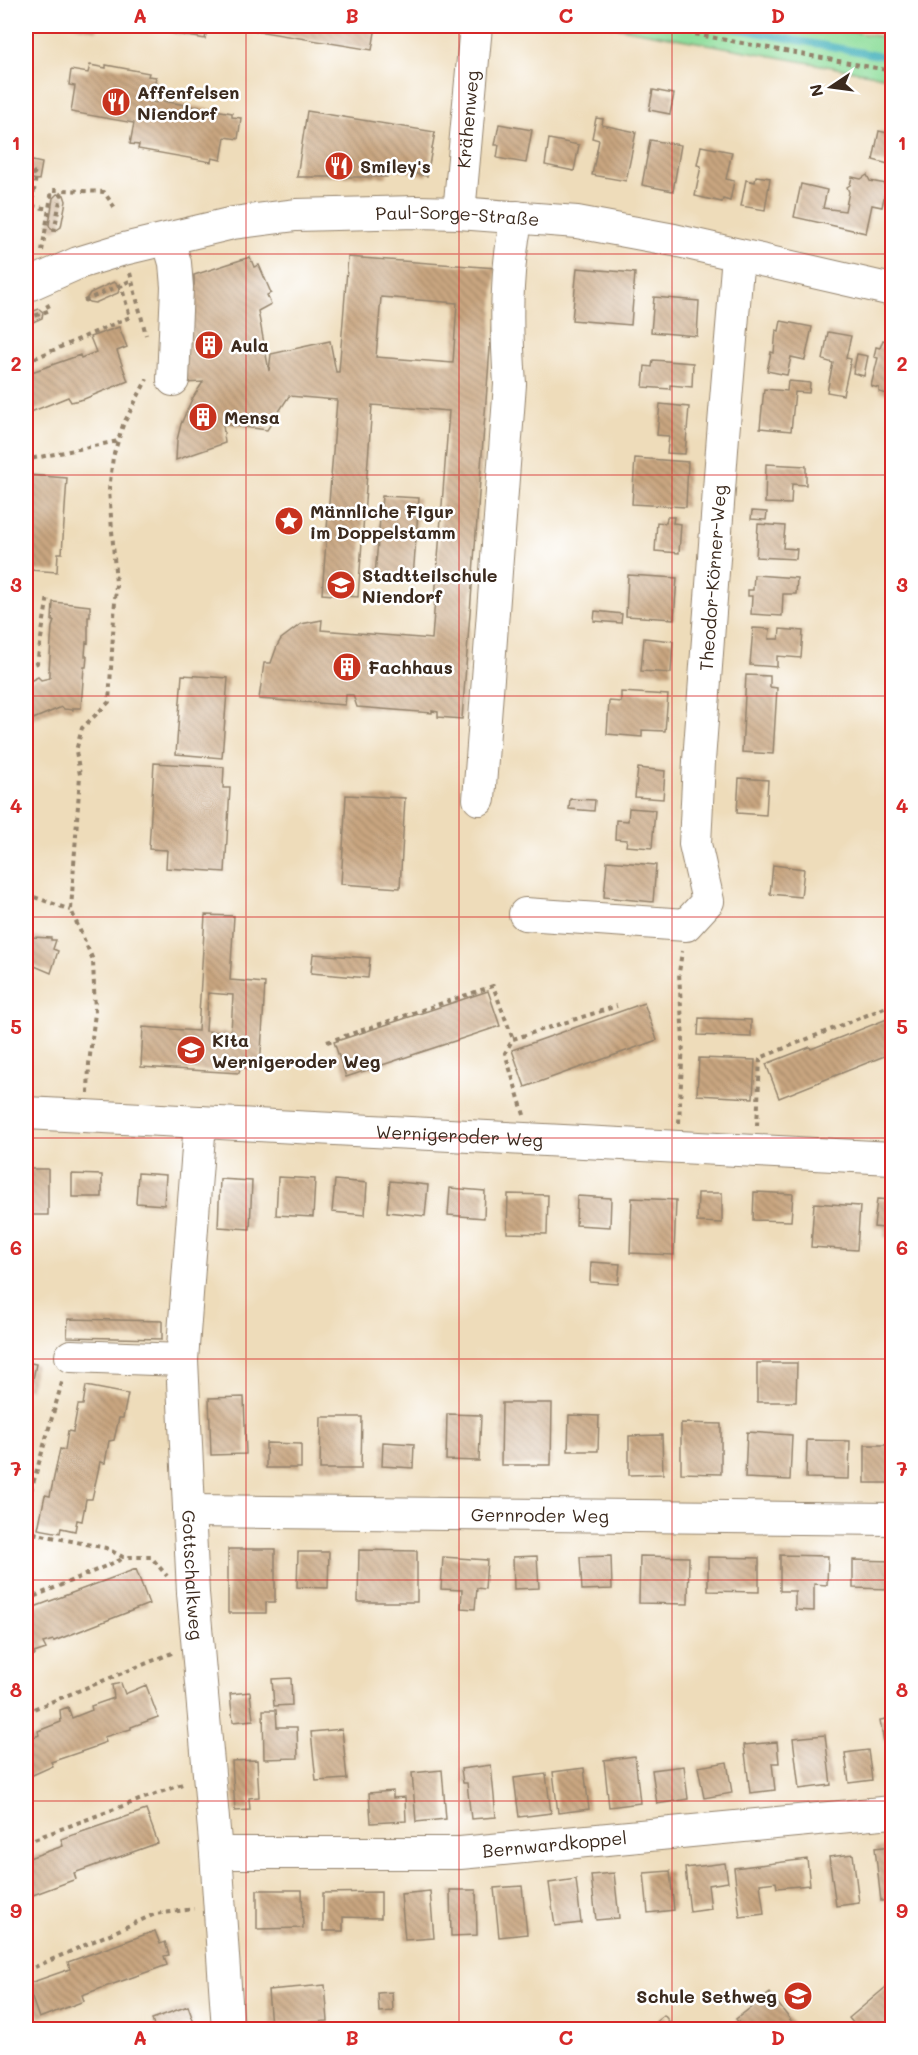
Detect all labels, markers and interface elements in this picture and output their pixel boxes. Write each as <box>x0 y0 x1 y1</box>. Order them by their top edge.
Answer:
text: A <box>133 2 147 28</box>
text: B <box>345 2 359 28</box>
text: C <box>559 2 574 28</box>
text: D <box>771 2 785 28</box>
north arrow <box>801 57 861 117</box>
street label: Krähenweg <box>451 69 484 169</box>
place label: Affenfelsen Niendorf <box>137 80 239 125</box>
text: N <box>804 82 827 99</box>
restaurant icon: Affenfelsen Niendorf <box>100 86 132 118</box>
text: 1 <box>12 129 20 155</box>
text: 1 <box>898 129 906 155</box>
restaurant icon: Smiley's <box>323 150 355 182</box>
place label: Smiley's <box>360 154 431 178</box>
street label: Paul-Sorge-Straße <box>375 200 540 231</box>
building icon: Aula <box>193 329 225 361</box>
place label: Aula <box>230 333 269 357</box>
text: 2 <box>10 350 22 376</box>
text: 2 <box>896 350 908 376</box>
building icon: Mensa <box>187 401 219 433</box>
place label: Mensa <box>224 405 280 429</box>
street label: Theodor-Körner-Weg <box>694 484 731 672</box>
place label: Männliche Figur im Doppelstamm <box>310 499 456 544</box>
place icon: Männliche Figur im Doppelstamm <box>273 505 305 537</box>
place label: Stadtteilschule Niendorf <box>362 563 498 608</box>
school or university icon: Stadtteilschule Niendorf <box>325 569 357 601</box>
text: 3 <box>10 571 22 597</box>
text: 3 <box>896 571 908 597</box>
building icon: Fachhaus <box>331 651 363 683</box>
place label: Fachhaus <box>368 655 453 679</box>
text: 4 <box>10 792 23 818</box>
text: 4 <box>896 792 909 818</box>
text: 5 <box>10 1013 22 1039</box>
text: 5 <box>896 1013 908 1039</box>
place label: Kita Wernigeroder Weg <box>212 1028 381 1073</box>
school or university icon: Kita Wernigeroder Weg <box>175 1034 207 1066</box>
street label: Wernigeroder Weg <box>375 1119 544 1152</box>
text: 6 <box>10 1234 22 1260</box>
text: 6 <box>896 1234 908 1260</box>
text: 7 <box>10 1455 22 1481</box>
text: 7 <box>896 1455 908 1481</box>
street label: Gernroder Weg <box>471 1502 609 1528</box>
street label: Gottschalkweg <box>177 1509 209 1641</box>
text: 8 <box>10 1676 22 1702</box>
text: 8 <box>896 1676 908 1702</box>
street label: Bernwardkoppel <box>481 1825 628 1863</box>
text: 9 <box>10 1897 22 1923</box>
text: 9 <box>896 1897 908 1923</box>
school or university icon: Schule Sethweg <box>782 1980 814 2012</box>
place label: Schule Sethweg <box>636 1984 777 2008</box>
text: A <box>133 2024 147 2050</box>
text: B <box>345 2024 359 2050</box>
text: C <box>559 2024 574 2050</box>
text: D <box>771 2024 785 2050</box>

